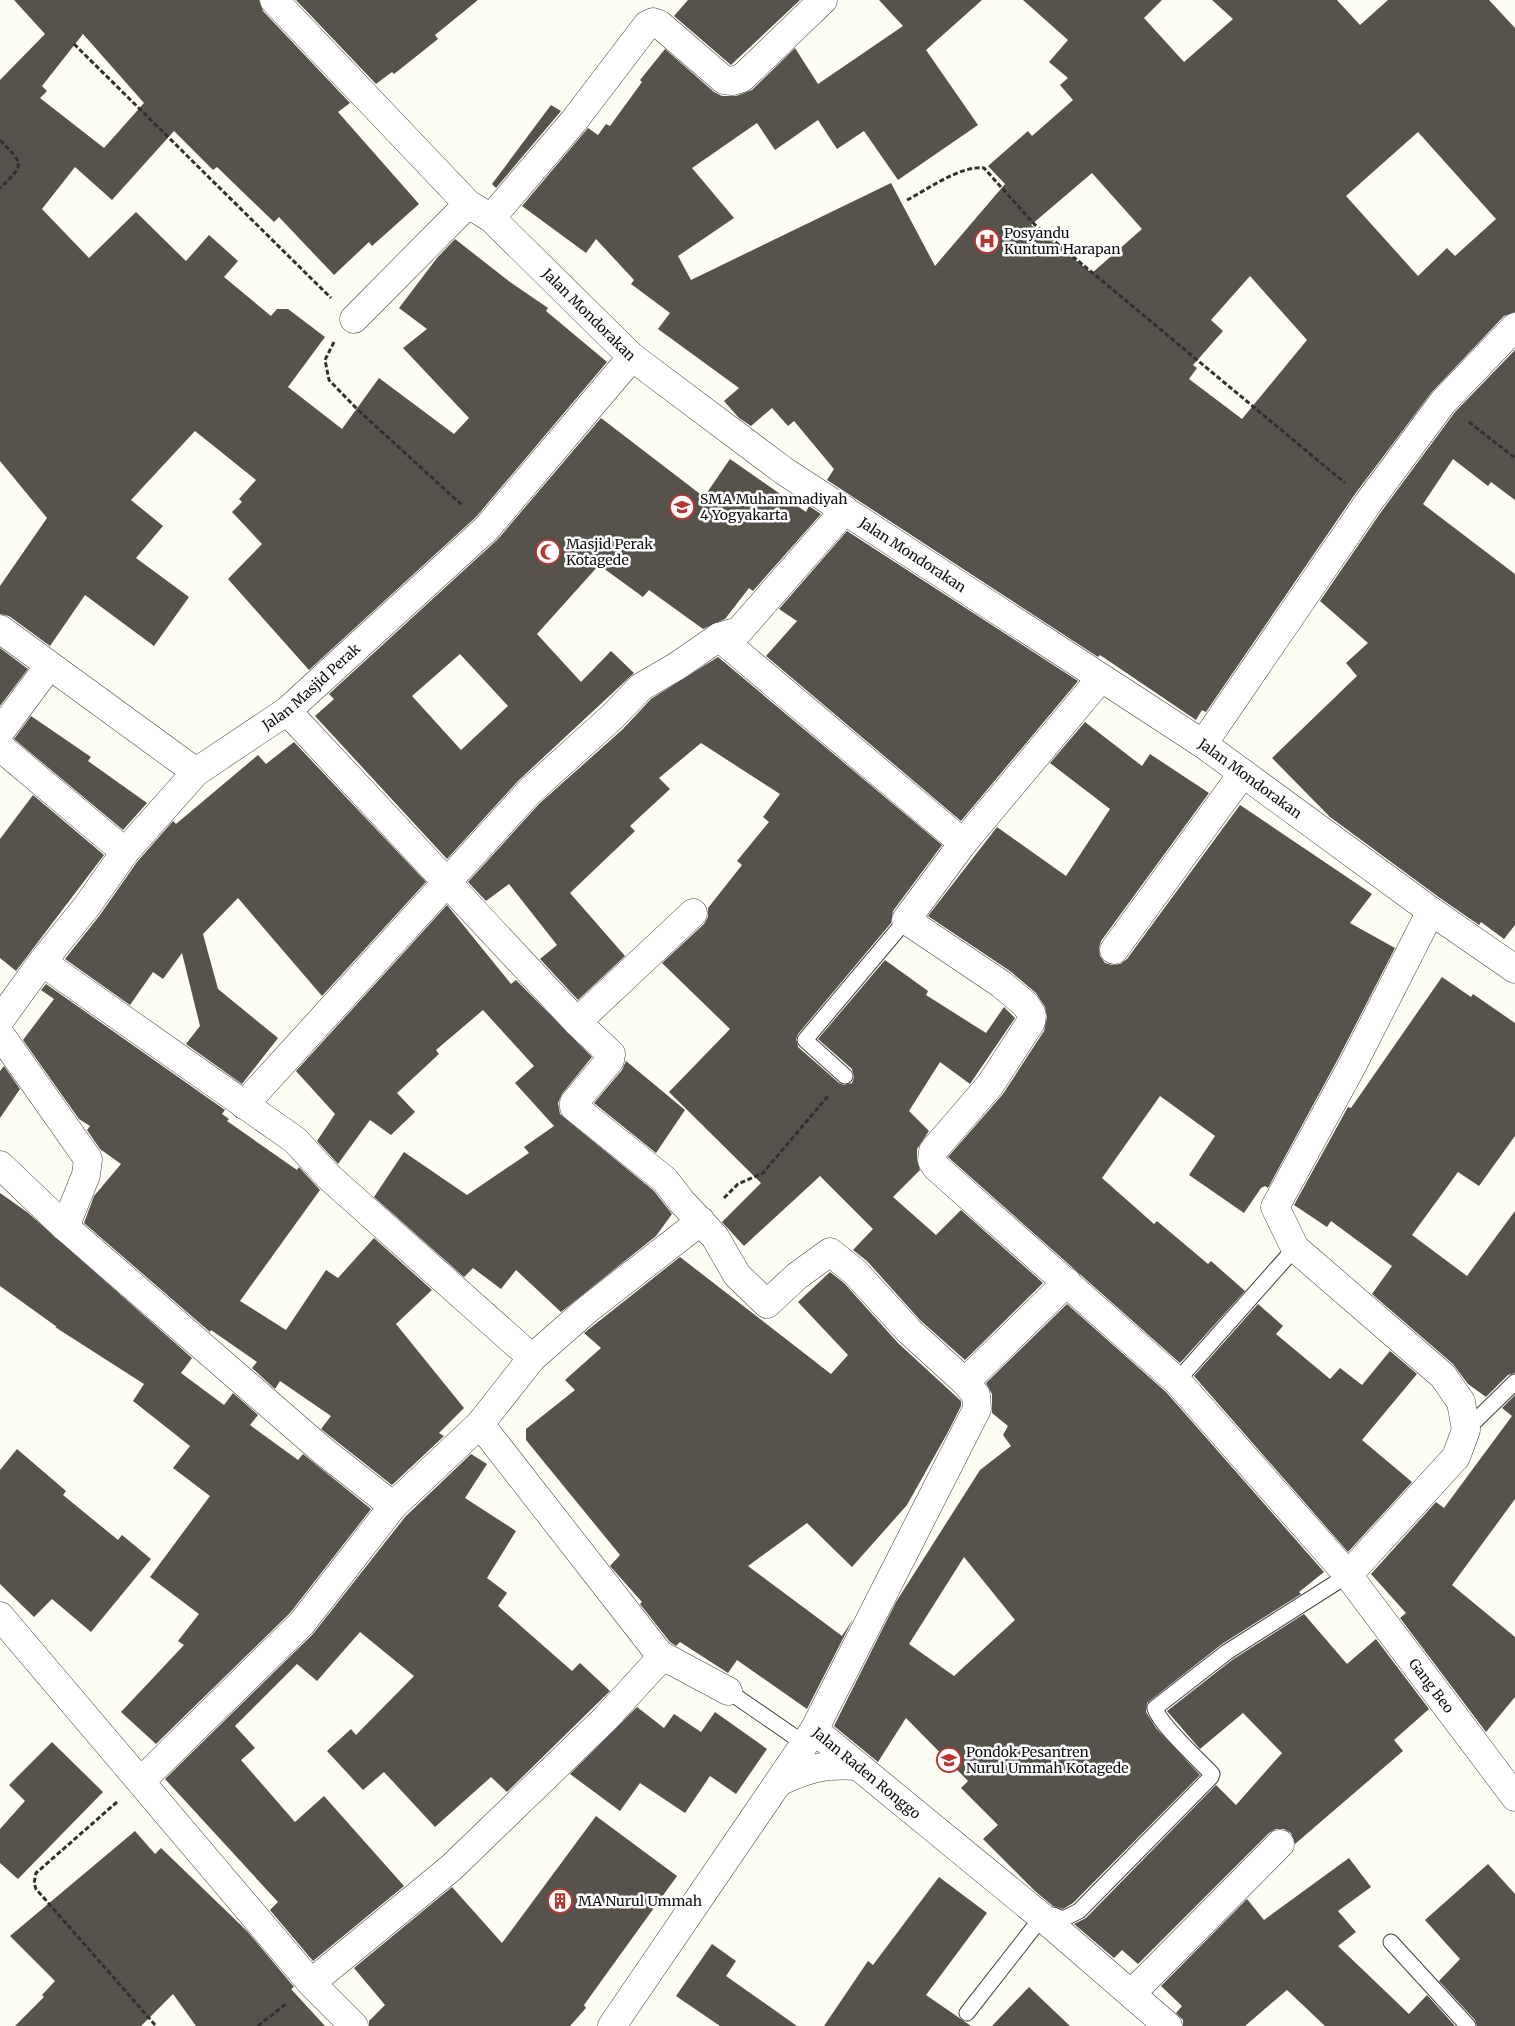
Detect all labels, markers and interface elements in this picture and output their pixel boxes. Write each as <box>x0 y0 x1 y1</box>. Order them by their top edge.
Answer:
place label: Posyandu Kuntum Harapan <box>1004 224 1121 258</box>
hospital icon: Posyandu Kuntum Harapan <box>974 228 1000 254</box>
street label: Jalan Mondorakan <box>538 264 639 365</box>
place label: SMA Muhammadiyah 4 Yogyakarta <box>700 490 847 524</box>
school or university icon: SMA Muhammadiyah 4 Yogyakarta <box>669 494 695 520</box>
street label: Jalan Mondorakan <box>855 513 970 596</box>
place label: Masjid Perak Kotagede <box>566 535 653 569</box>
mosque icon: Masjid Perak Kotagede <box>535 539 561 565</box>
street label: Jalan Masjid Perak <box>258 639 364 735</box>
street label: Jalan Mondorakan <box>1194 734 1306 822</box>
street label: Gang Beo <box>1405 1655 1458 1717</box>
street label: Jalan Raden Ronggo <box>808 1723 924 1823</box>
place label: Pondok Pesantren Nurul Ummah Kotagede <box>966 1743 1129 1777</box>
school or university icon: Pondok Pesantren Nurul Ummah Kotagede <box>936 1747 962 1773</box>
building icon: MA Nurul Ummah <box>547 1888 573 1914</box>
place label: MA Nurul Ummah <box>578 1892 702 1910</box>

